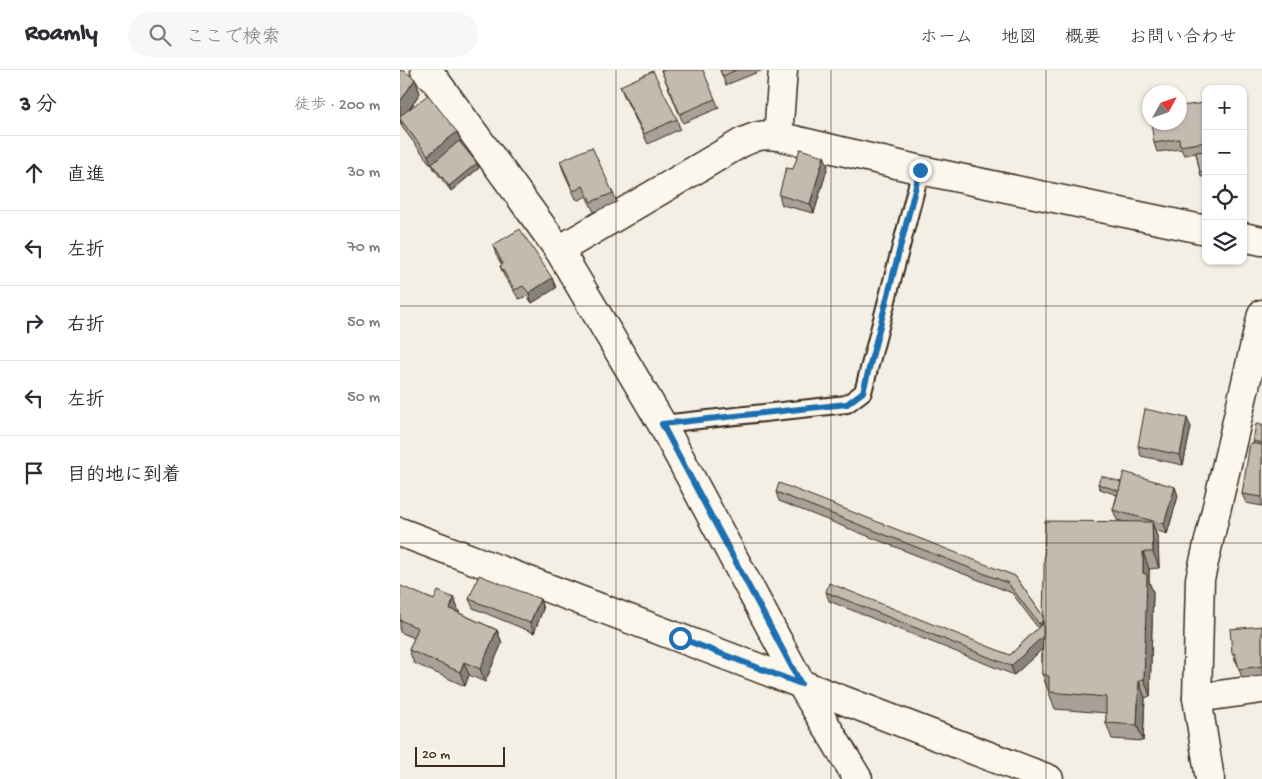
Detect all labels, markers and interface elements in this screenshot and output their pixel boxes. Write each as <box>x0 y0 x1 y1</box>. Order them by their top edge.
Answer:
search box <box>128 12 478 57</box>
text: Roamly <box>25 20 98 49</box>
icon: search <box>146 21 174 49</box>
text: ここで検索 <box>186 27 281 50</box>
text: ホーム <box>920 28 973 49</box>
text: 地図 <box>1001 28 1037 49</box>
text: 概要 <box>1065 28 1101 49</box>
text: お問い合わせ <box>1129 28 1237 49</box>
north arrow <box>1142 85 1187 130</box>
map controls <box>1202 85 1247 265</box>
button: + <box>1202 85 1247 130</box>
text: 3 分 <box>20 94 57 119</box>
text: 徒歩 · 200 m <box>294 97 380 116</box>
button: − <box>1202 130 1247 175</box>
icon: ahead <box>20 159 48 187</box>
route end <box>909 159 932 182</box>
text: 30 m <box>347 164 380 183</box>
text: 直進 <box>67 165 105 188</box>
button: locate <box>1202 175 1247 220</box>
button: layers <box>1202 220 1247 265</box>
icon: left <box>20 234 48 262</box>
text: 70 m <box>347 239 380 258</box>
text: 左折 <box>67 240 105 263</box>
icon: right <box>20 309 48 337</box>
text: 50 m <box>347 314 380 333</box>
text: 右折 <box>67 315 105 338</box>
icon: left <box>20 384 48 412</box>
text: 50 m <box>347 389 380 408</box>
text: 左折 <box>67 390 105 413</box>
icon: arrive <box>20 459 48 487</box>
text: 目的地に到着 <box>67 465 181 488</box>
route start <box>669 627 692 650</box>
scale bar <box>415 744 505 767</box>
text: 20 m <box>422 747 450 764</box>

